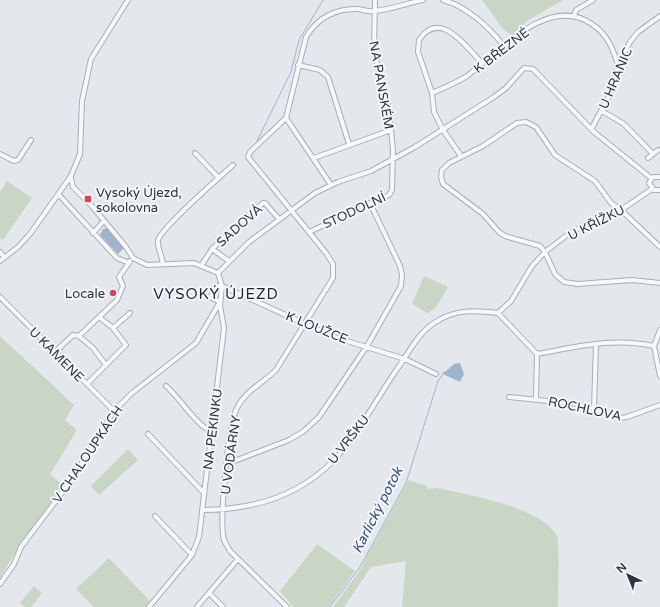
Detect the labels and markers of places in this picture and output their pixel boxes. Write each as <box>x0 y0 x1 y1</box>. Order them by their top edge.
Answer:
place label: Vysoký Újezd, sokolovna <box>96 185 182 216</box>
marker: Vysoký Újezd, sokolovna <box>83 194 93 204</box>
place label: Locale <box>65 286 105 302</box>
marker: Locale <box>108 288 118 298</box>

